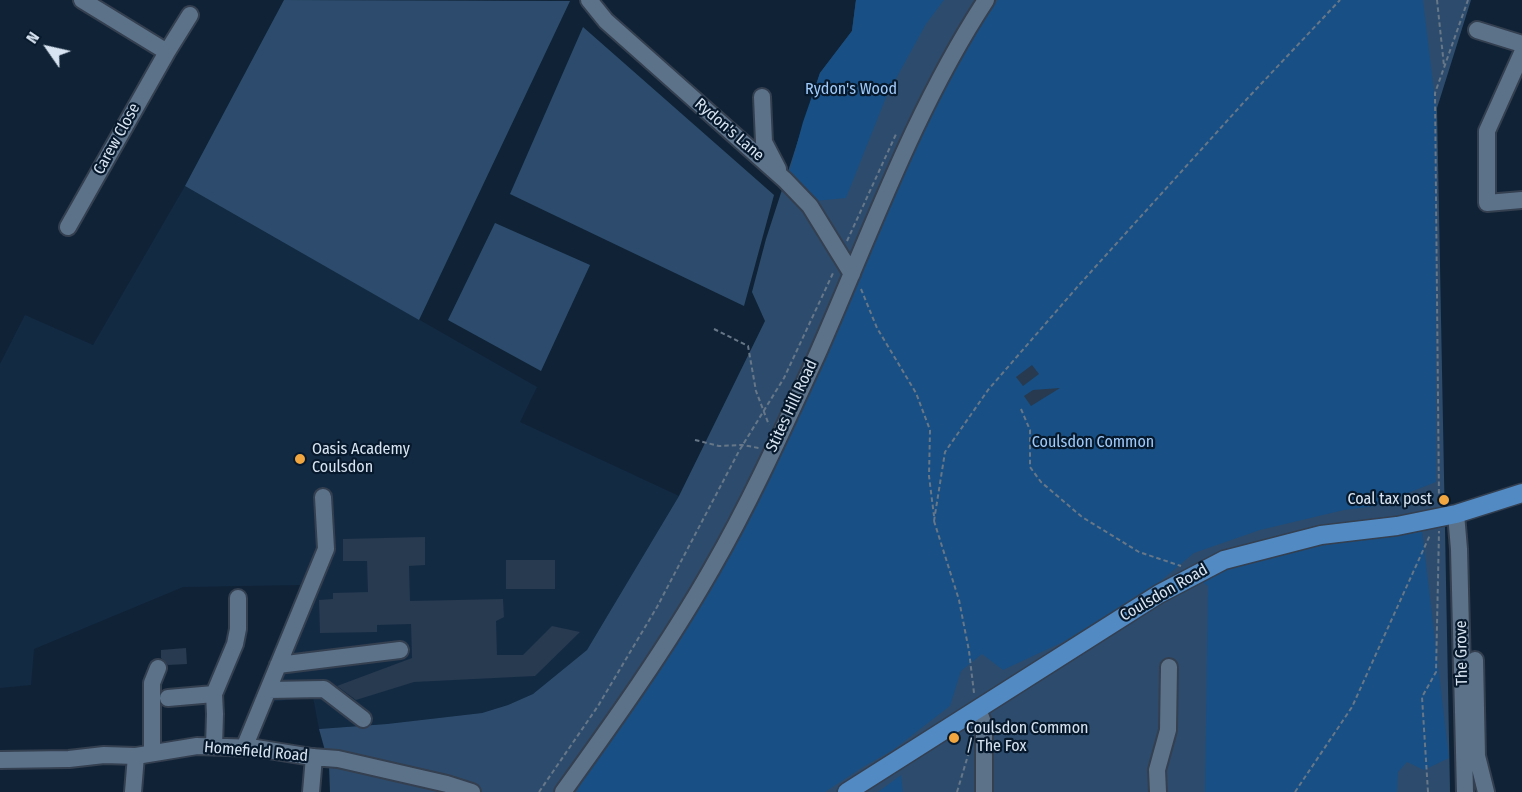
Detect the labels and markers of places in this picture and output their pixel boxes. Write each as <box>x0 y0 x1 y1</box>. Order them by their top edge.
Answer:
place label: Oasis Academy Coulsdon <box>312 440 410 478</box>
marker: Oasis Academy Coulsdon <box>293 452 307 466</box>
place label: Coal tax post <box>1348 490 1432 510</box>
marker: Coal tax post <box>1437 493 1451 507</box>
place label: Coulsdon Common / The Fox <box>966 719 1089 757</box>
marker: Coulsdon Common / The Fox <box>947 731 961 745</box>

